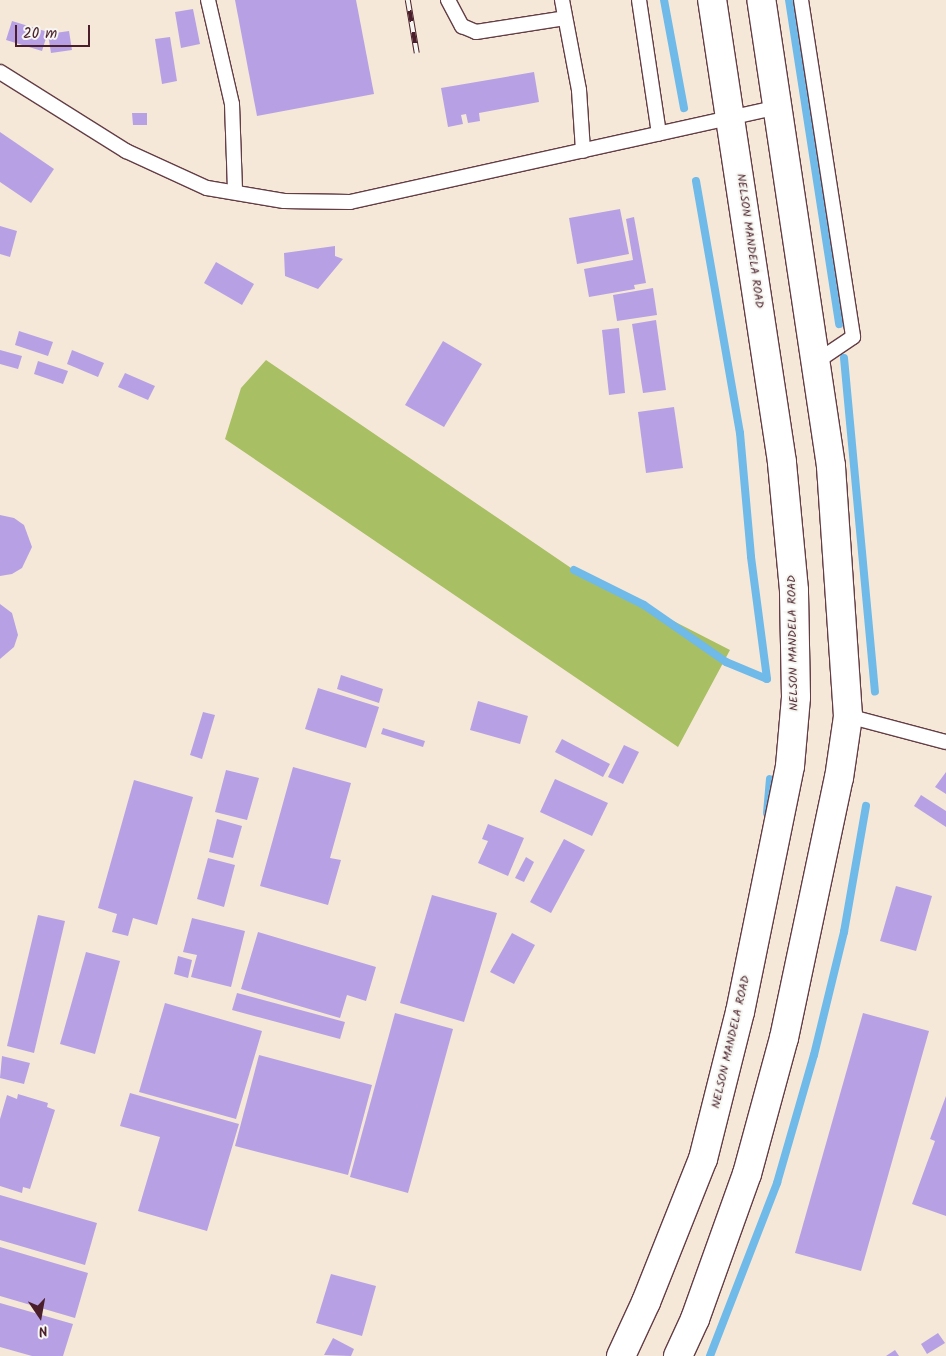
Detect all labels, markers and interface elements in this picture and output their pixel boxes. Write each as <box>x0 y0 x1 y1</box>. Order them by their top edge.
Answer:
scale bar <box>18 15 92 47</box>
text: 20 m <box>23 22 57 46</box>
street label: NELSON MANDELA ROAD <box>733 173 767 309</box>
street label: NELSON MANDELA ROAD <box>785 575 801 711</box>
street label: NELSON MANDELA ROAD <box>709 974 753 1110</box>
north arrow <box>15 1291 65 1341</box>
text: N <box>37 1319 50 1342</box>

